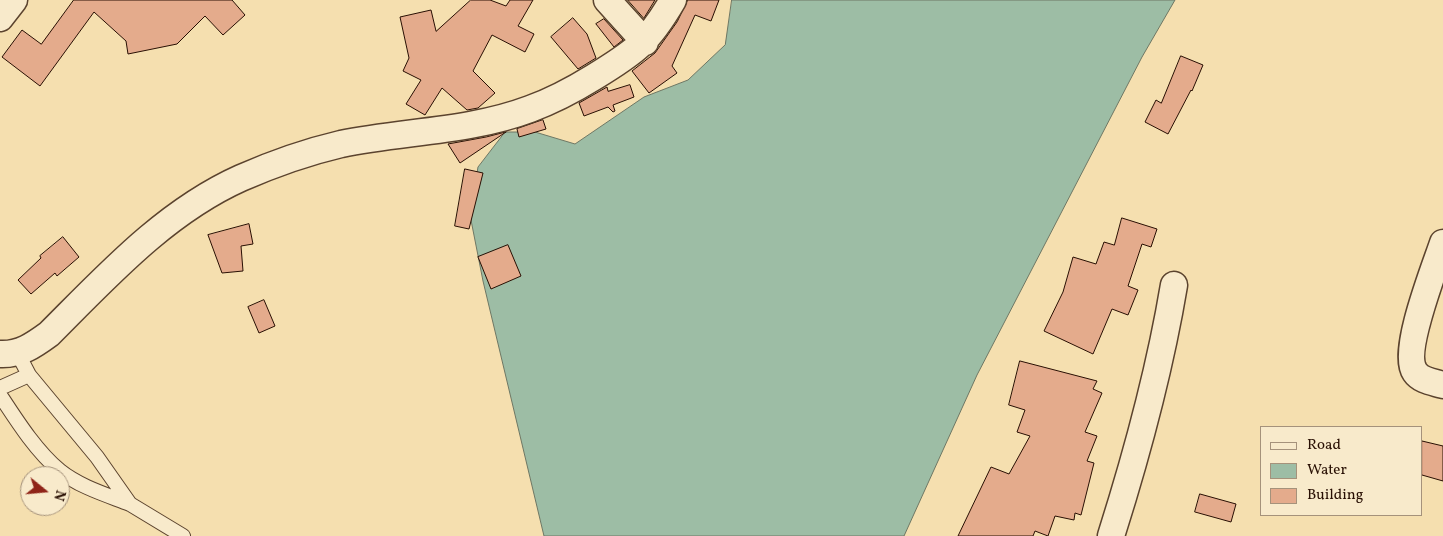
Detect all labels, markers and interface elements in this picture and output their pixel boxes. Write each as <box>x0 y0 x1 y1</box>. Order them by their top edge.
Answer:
legend <box>1260 426 1423 516</box>
text: Road <box>1307 435 1341 456</box>
text: Water <box>1307 460 1347 481</box>
north arrow <box>20 466 70 516</box>
text: Building <box>1307 485 1363 506</box>
text: N <box>48 488 69 503</box>

